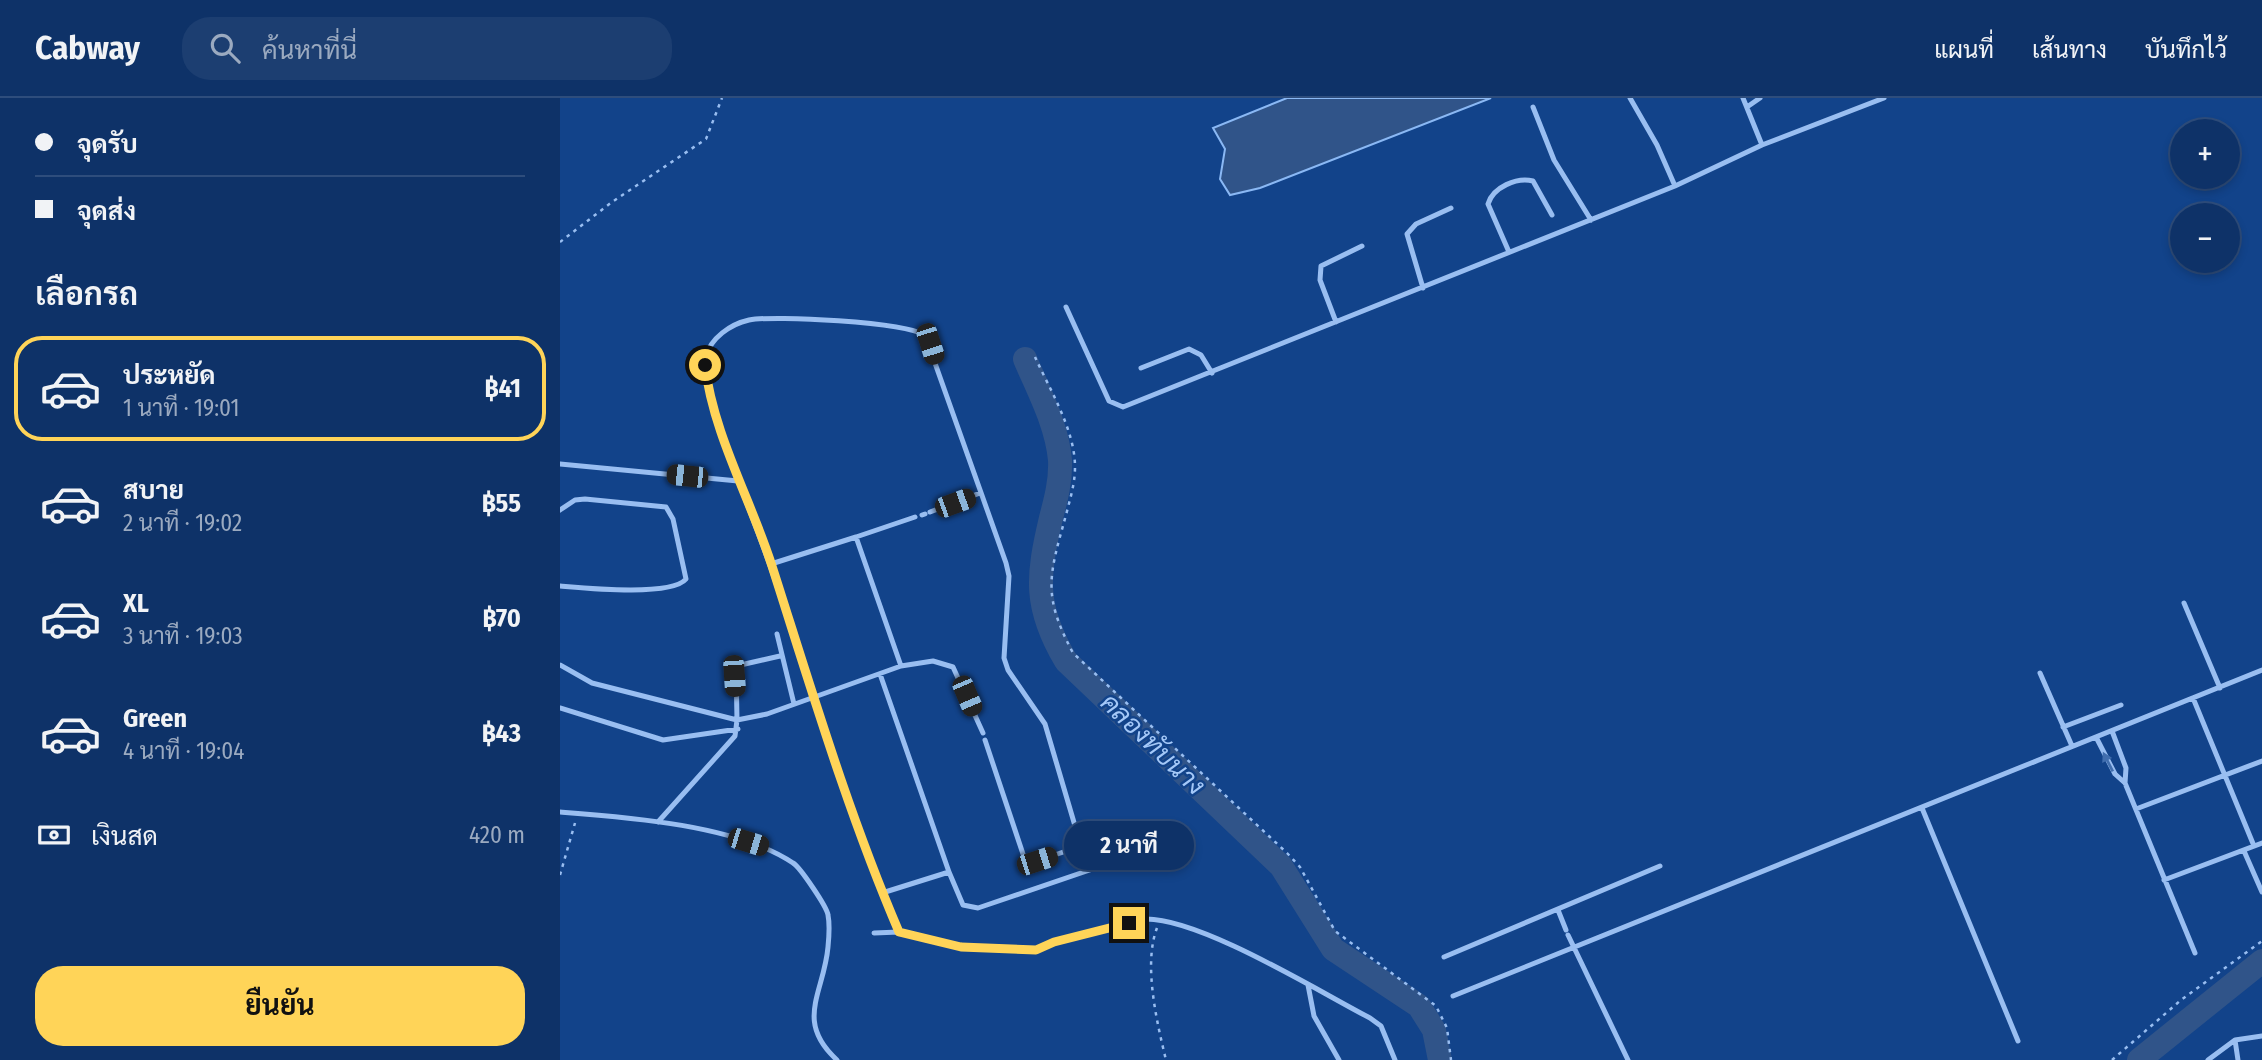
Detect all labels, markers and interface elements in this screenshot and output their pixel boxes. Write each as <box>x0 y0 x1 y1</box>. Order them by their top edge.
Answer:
search box <box>182 17 672 80</box>
text: Cabway <box>35 28 140 68</box>
icon: search <box>206 29 244 67</box>
text: ค้นหาที่นี่ <box>262 35 357 66</box>
text: แผนที่ <box>1934 36 1994 64</box>
text: เส้นทาง <box>2032 36 2107 64</box>
text: บันทึกไว้ <box>2145 36 2227 64</box>
map controls <box>2170 119 2240 273</box>
button: + <box>2170 119 2240 189</box>
text: จุดรับ <box>77 129 138 160</box>
text: จุดส่ง <box>77 196 136 227</box>
button: − <box>2170 203 2240 273</box>
text: เลือกรถ <box>35 275 138 313</box>
car <box>914 321 947 367</box>
route start <box>689 349 721 381</box>
icon: car <box>39 357 102 420</box>
text: ประหยัด <box>123 360 216 391</box>
text: ฿41 <box>484 373 521 404</box>
text: 1 นาที · 19:01 <box>123 394 239 422</box>
car <box>666 463 709 489</box>
icon: car <box>39 472 102 535</box>
text: สบาย <box>123 475 184 506</box>
car <box>932 486 979 520</box>
text: ฿55 <box>482 488 521 519</box>
text: 2 นาที · 19:02 <box>123 509 242 537</box>
icon: car <box>39 587 102 650</box>
text: XL <box>123 588 149 619</box>
text: ฿70 <box>482 603 521 634</box>
text: 3 นาที · 19:03 <box>123 622 243 650</box>
car <box>723 654 746 698</box>
car <box>950 673 985 719</box>
water label: คลองทับนาง <box>1094 686 1212 802</box>
icon: car <box>39 702 102 765</box>
text: Green <box>123 703 187 734</box>
text: ฿43 <box>482 718 521 749</box>
text: 4 นาที · 19:04 <box>123 737 244 765</box>
one-way arrow <box>2103 752 2114 772</box>
icon: cash <box>35 816 73 854</box>
text: เงินสด <box>91 821 158 852</box>
text: 420 m <box>469 821 525 849</box>
callout: 2 นาที <box>1064 822 1194 870</box>
car <box>725 826 772 858</box>
text: 2 นาที <box>1100 831 1158 859</box>
car <box>1014 845 1061 877</box>
route end <box>1113 907 1145 939</box>
button: ยืนยัน <box>35 966 525 1046</box>

